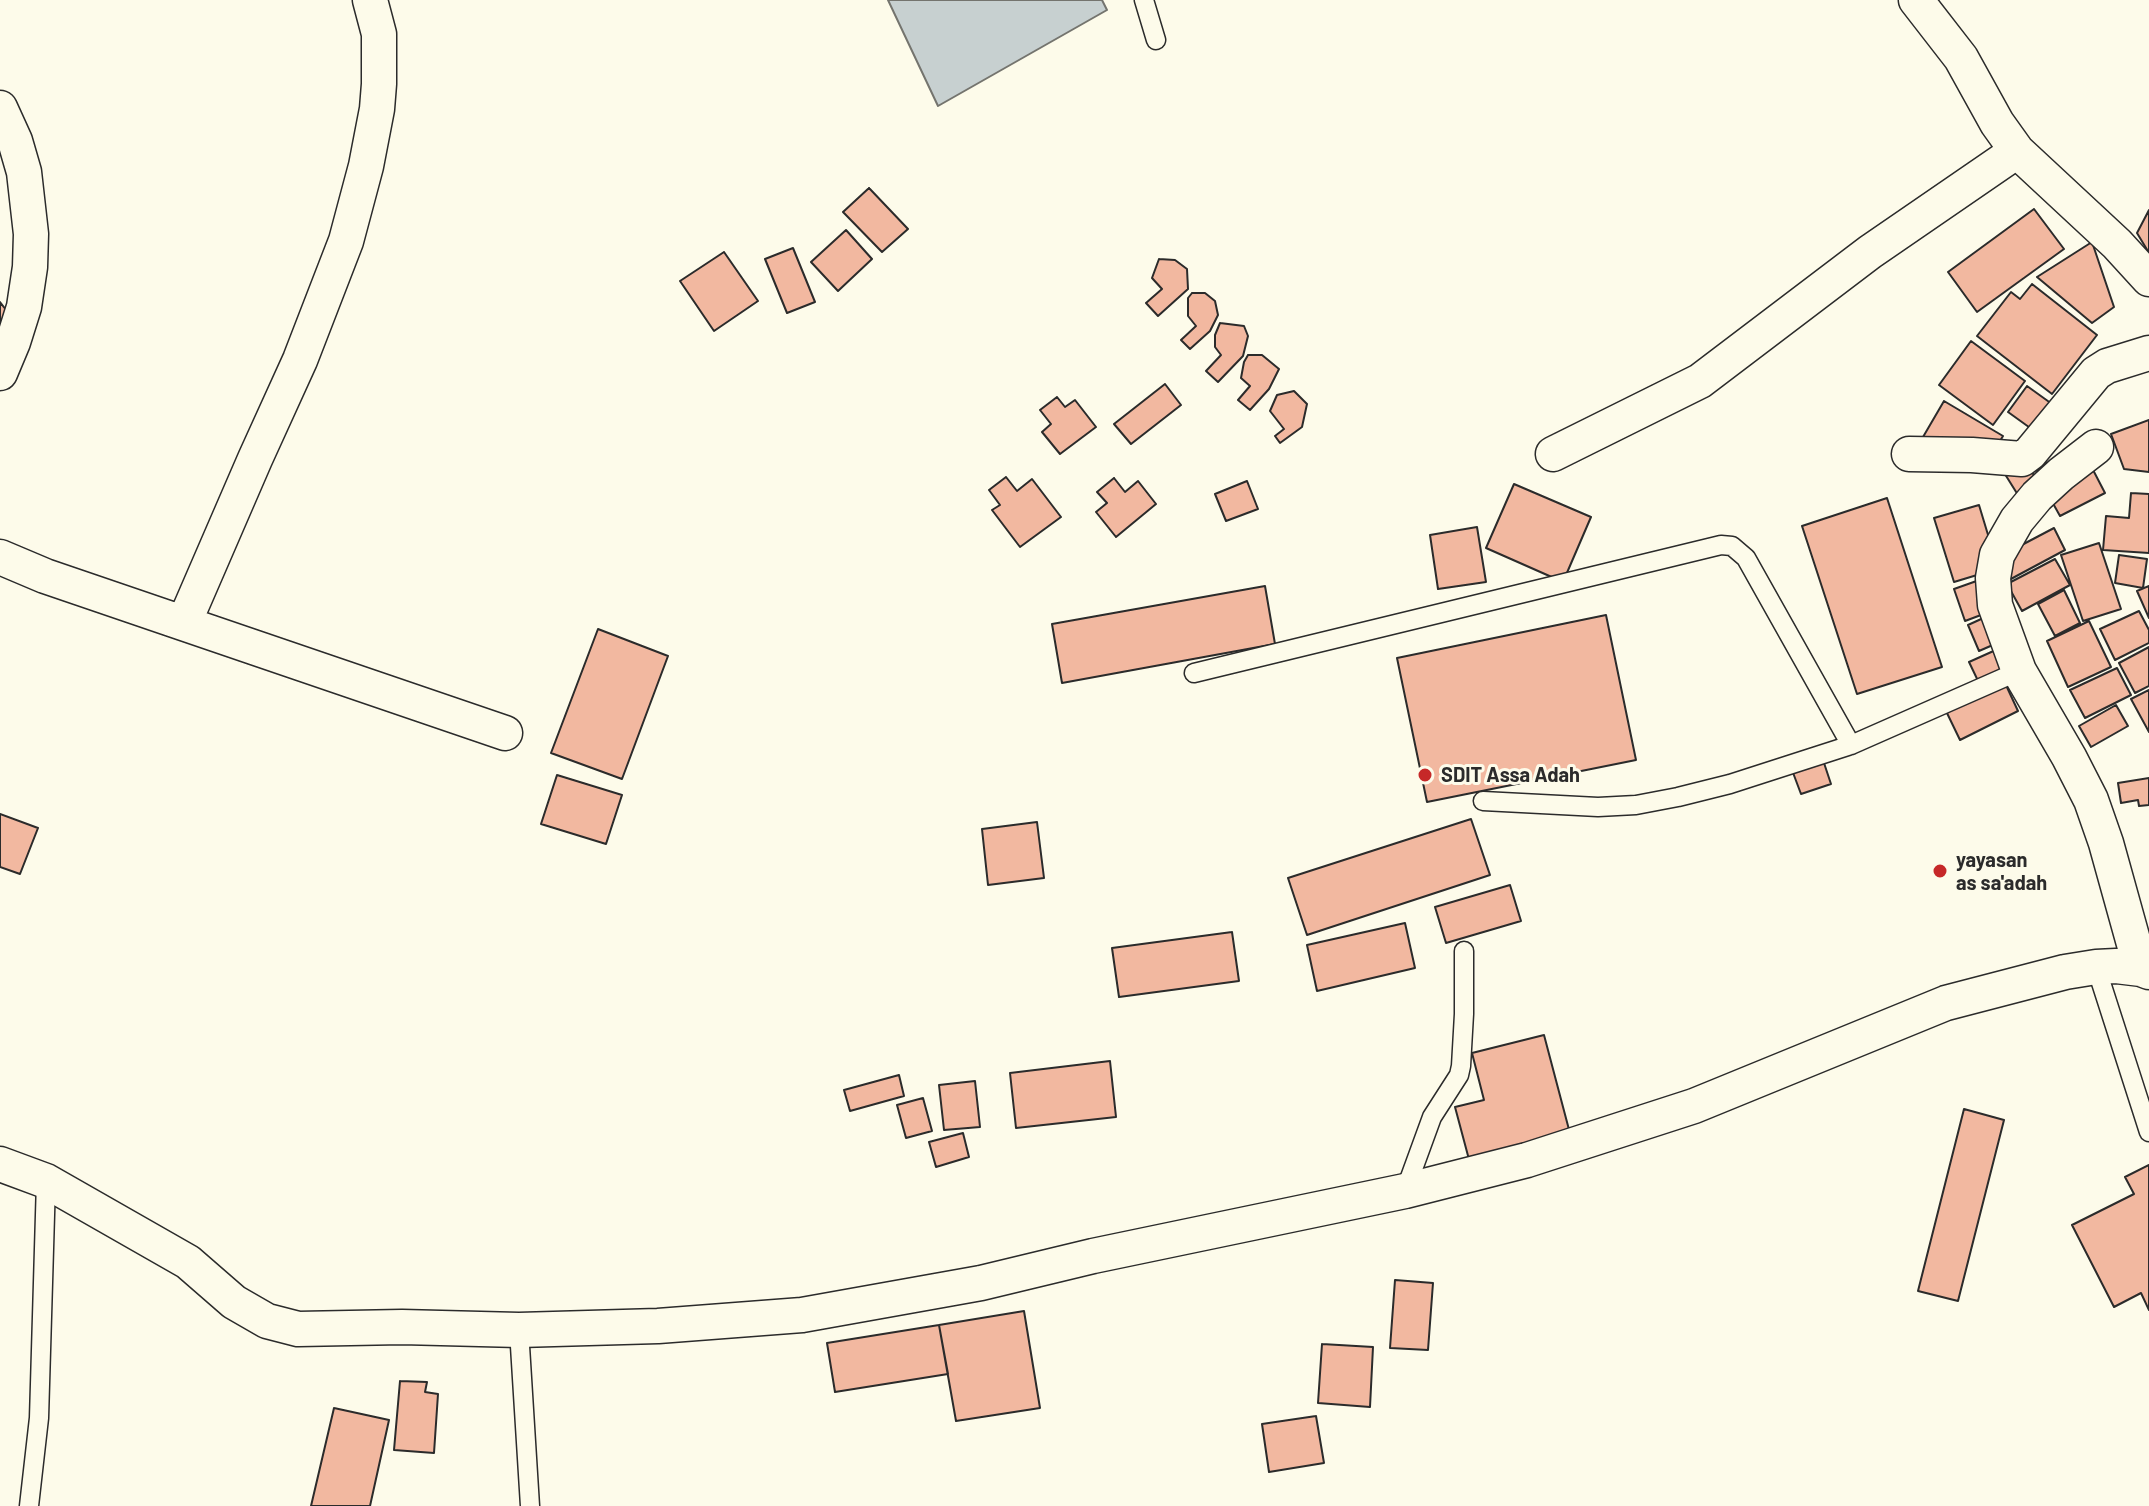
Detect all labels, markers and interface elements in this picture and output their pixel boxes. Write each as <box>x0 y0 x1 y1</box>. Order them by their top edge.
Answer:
place label: SDIT Assa Adah <box>1441 763 1580 787</box>
marker: SDIT Assa Adah <box>1416 766 1434 784</box>
place label: yayasan as sa'adah <box>1956 848 2047 895</box>
marker: yayasan as sa'adah <box>1931 862 1949 880</box>

